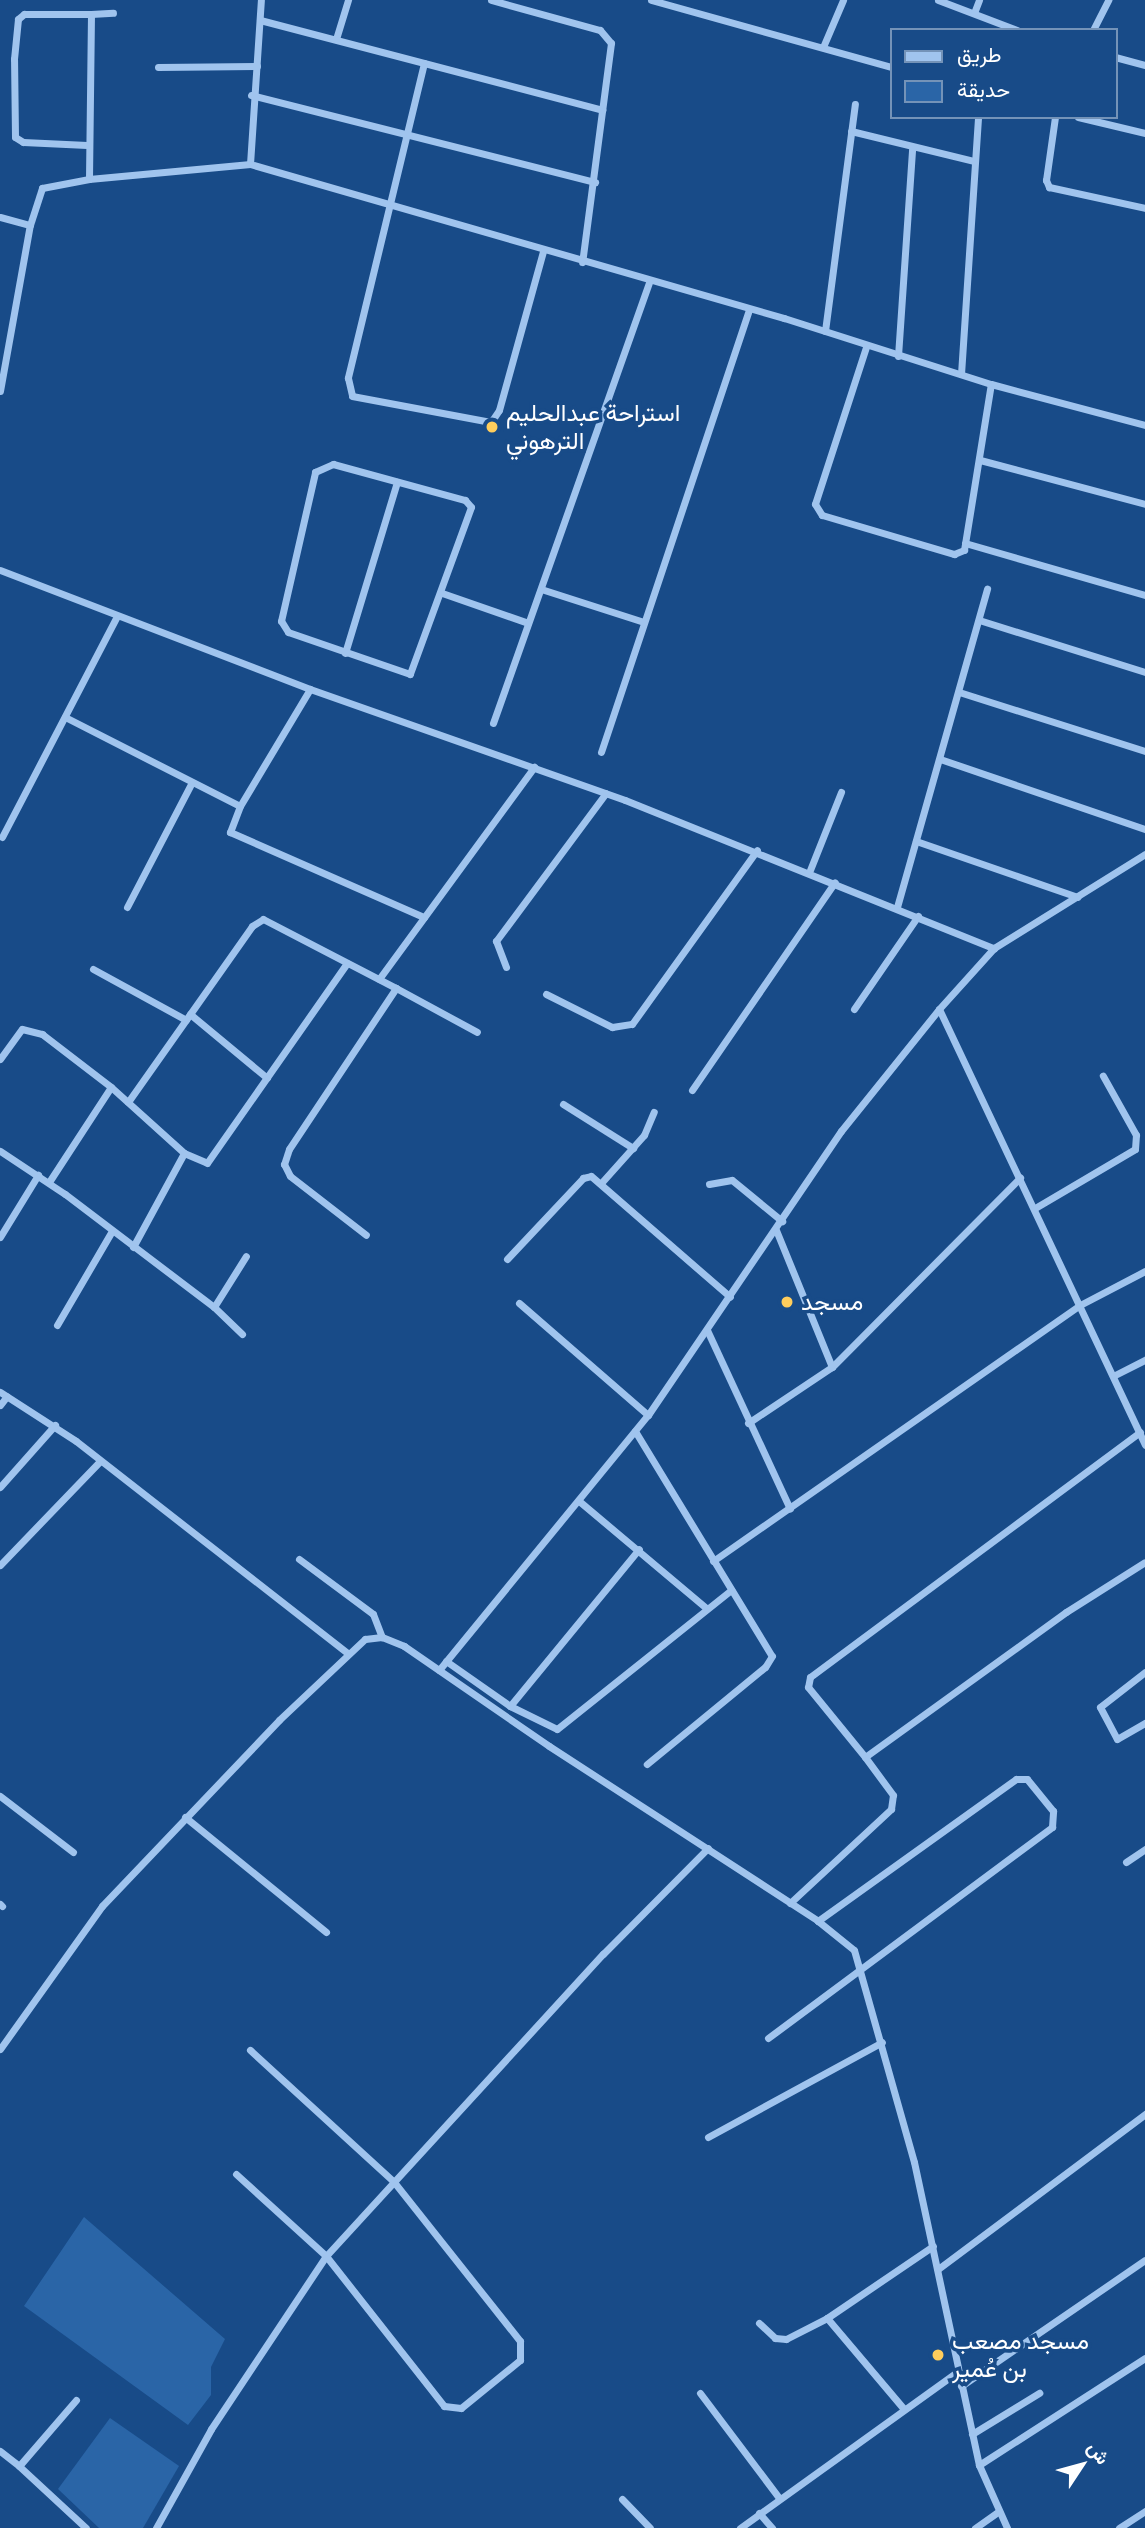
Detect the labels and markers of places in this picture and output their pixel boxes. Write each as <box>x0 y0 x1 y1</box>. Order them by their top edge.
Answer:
place label: استراحة عبدالحليم الترهوني <box>506 399 680 455</box>
marker: استراحة عبدالحليم الترهوني <box>484 419 500 435</box>
place label: مسجد <box>801 1288 863 1316</box>
marker: مسجد <box>779 1294 795 1310</box>
place label: مسجد مصعب بن عُمير <box>952 2327 1089 2383</box>
marker: مسجد مصعب بن عُمير <box>930 2347 946 2363</box>

